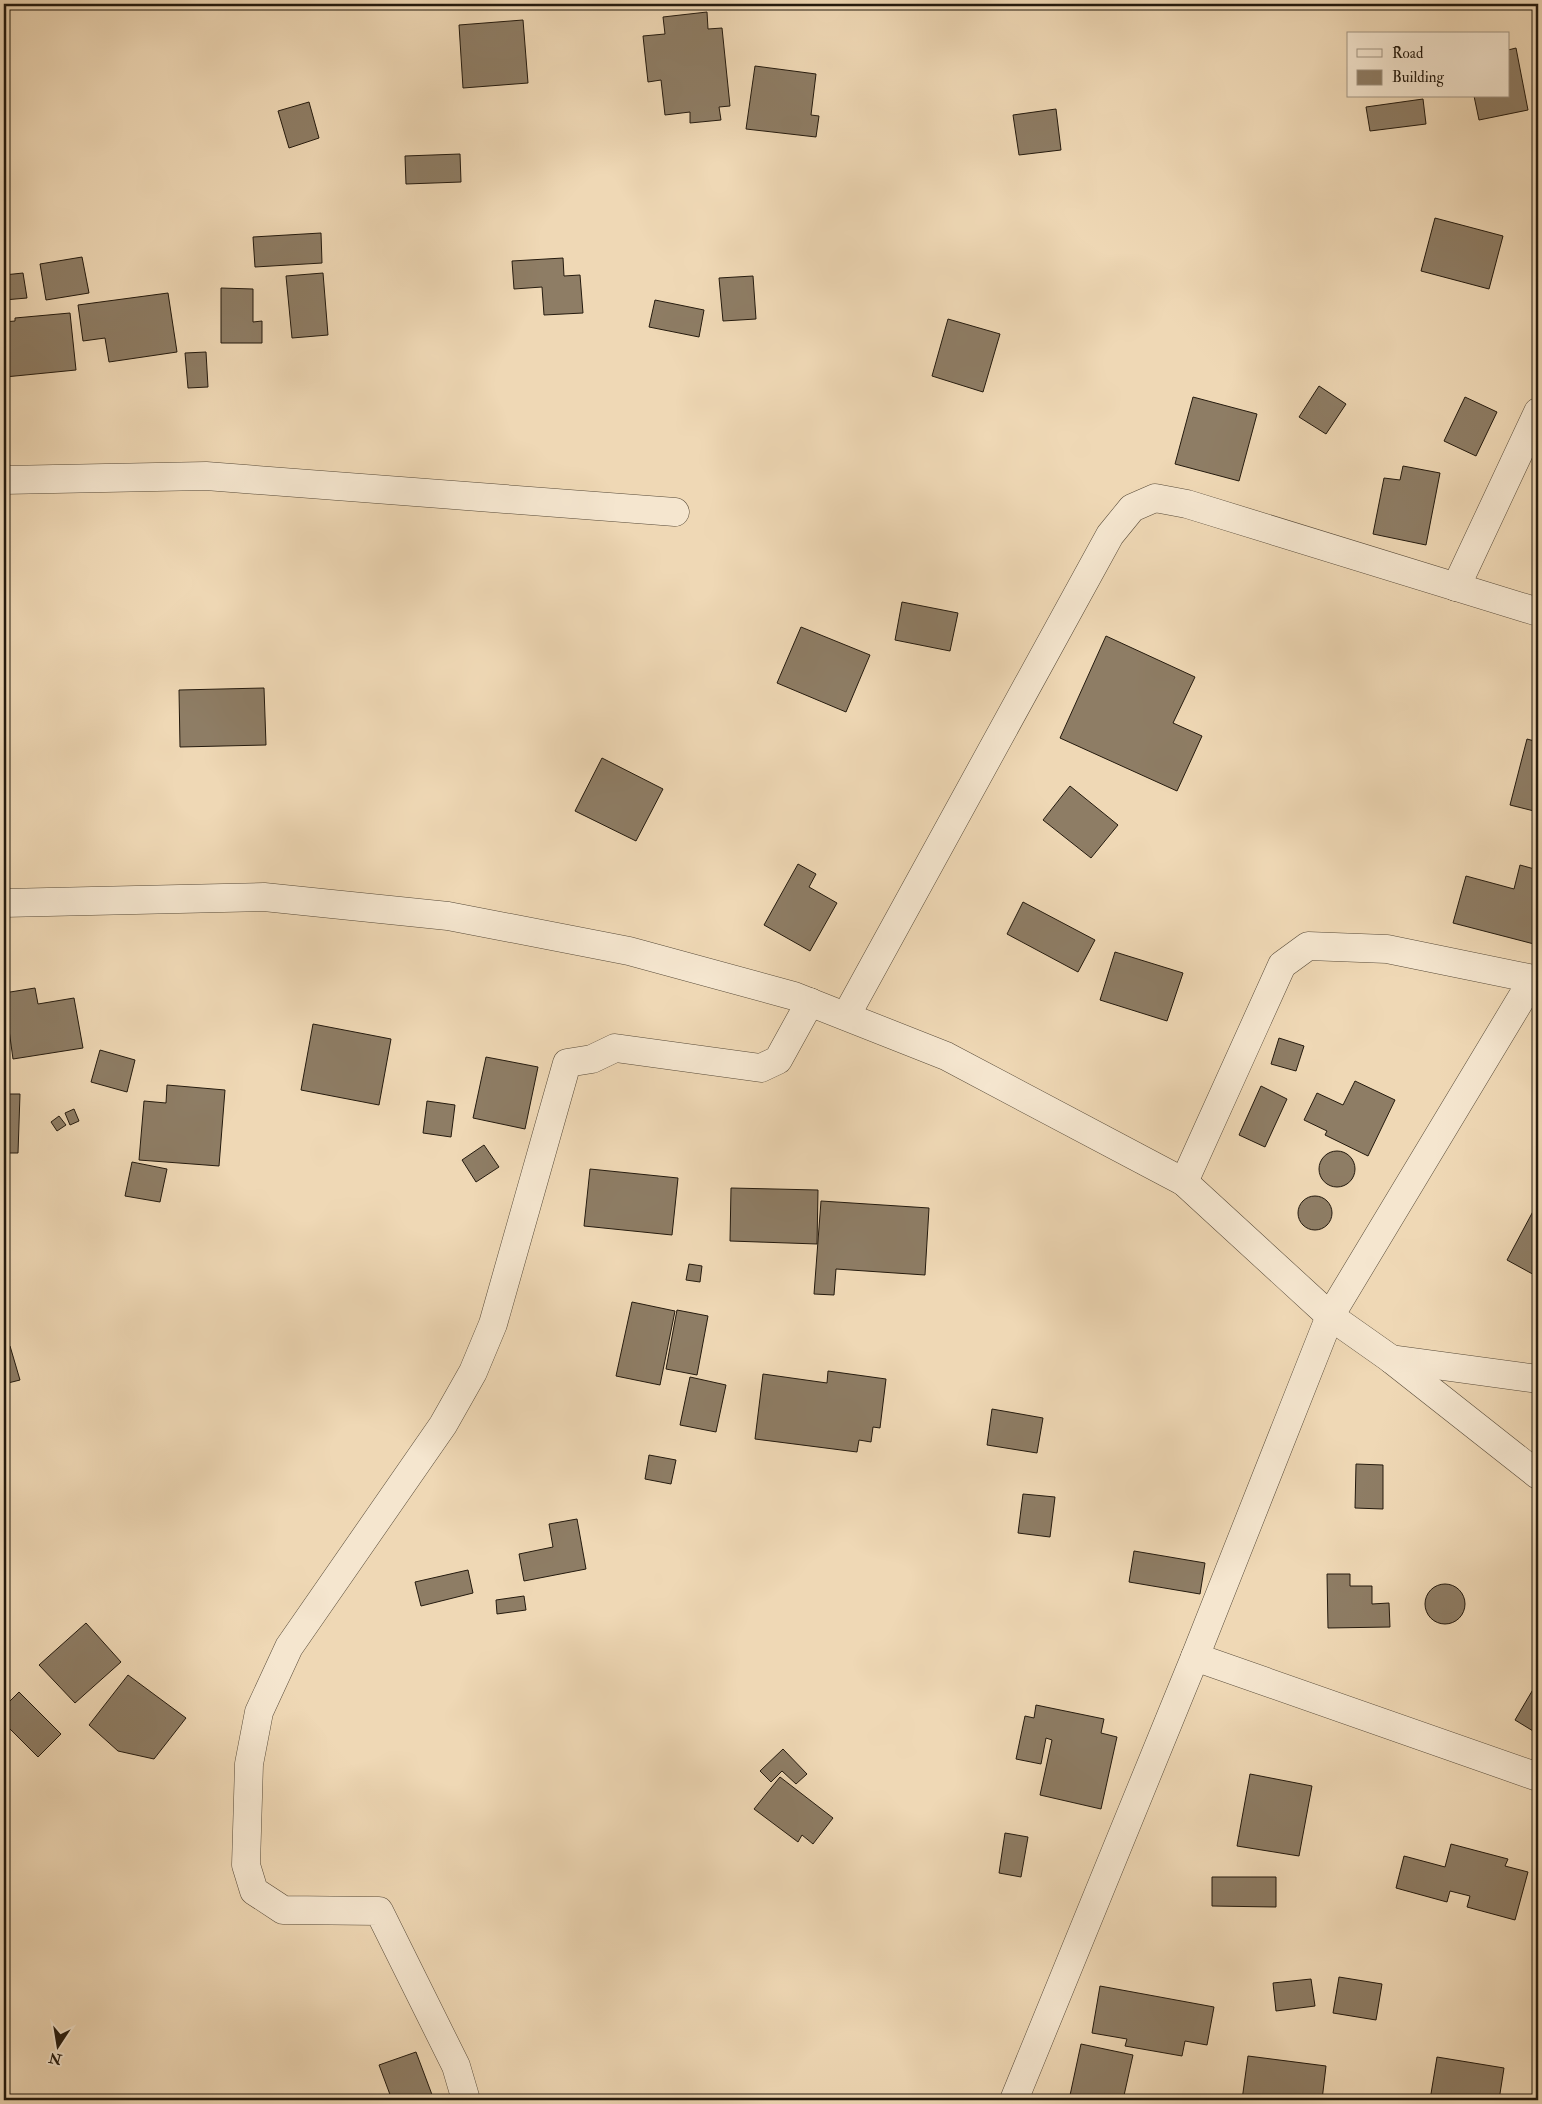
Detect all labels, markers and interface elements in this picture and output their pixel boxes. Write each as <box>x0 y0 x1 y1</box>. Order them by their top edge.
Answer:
legend <box>1347 32 1510 98</box>
text: Road <box>1392 44 1424 63</box>
text: Building <box>1392 68 1444 87</box>
north arrow <box>32 2022 82 2072</box>
text: N <box>47 2049 64 2068</box>

